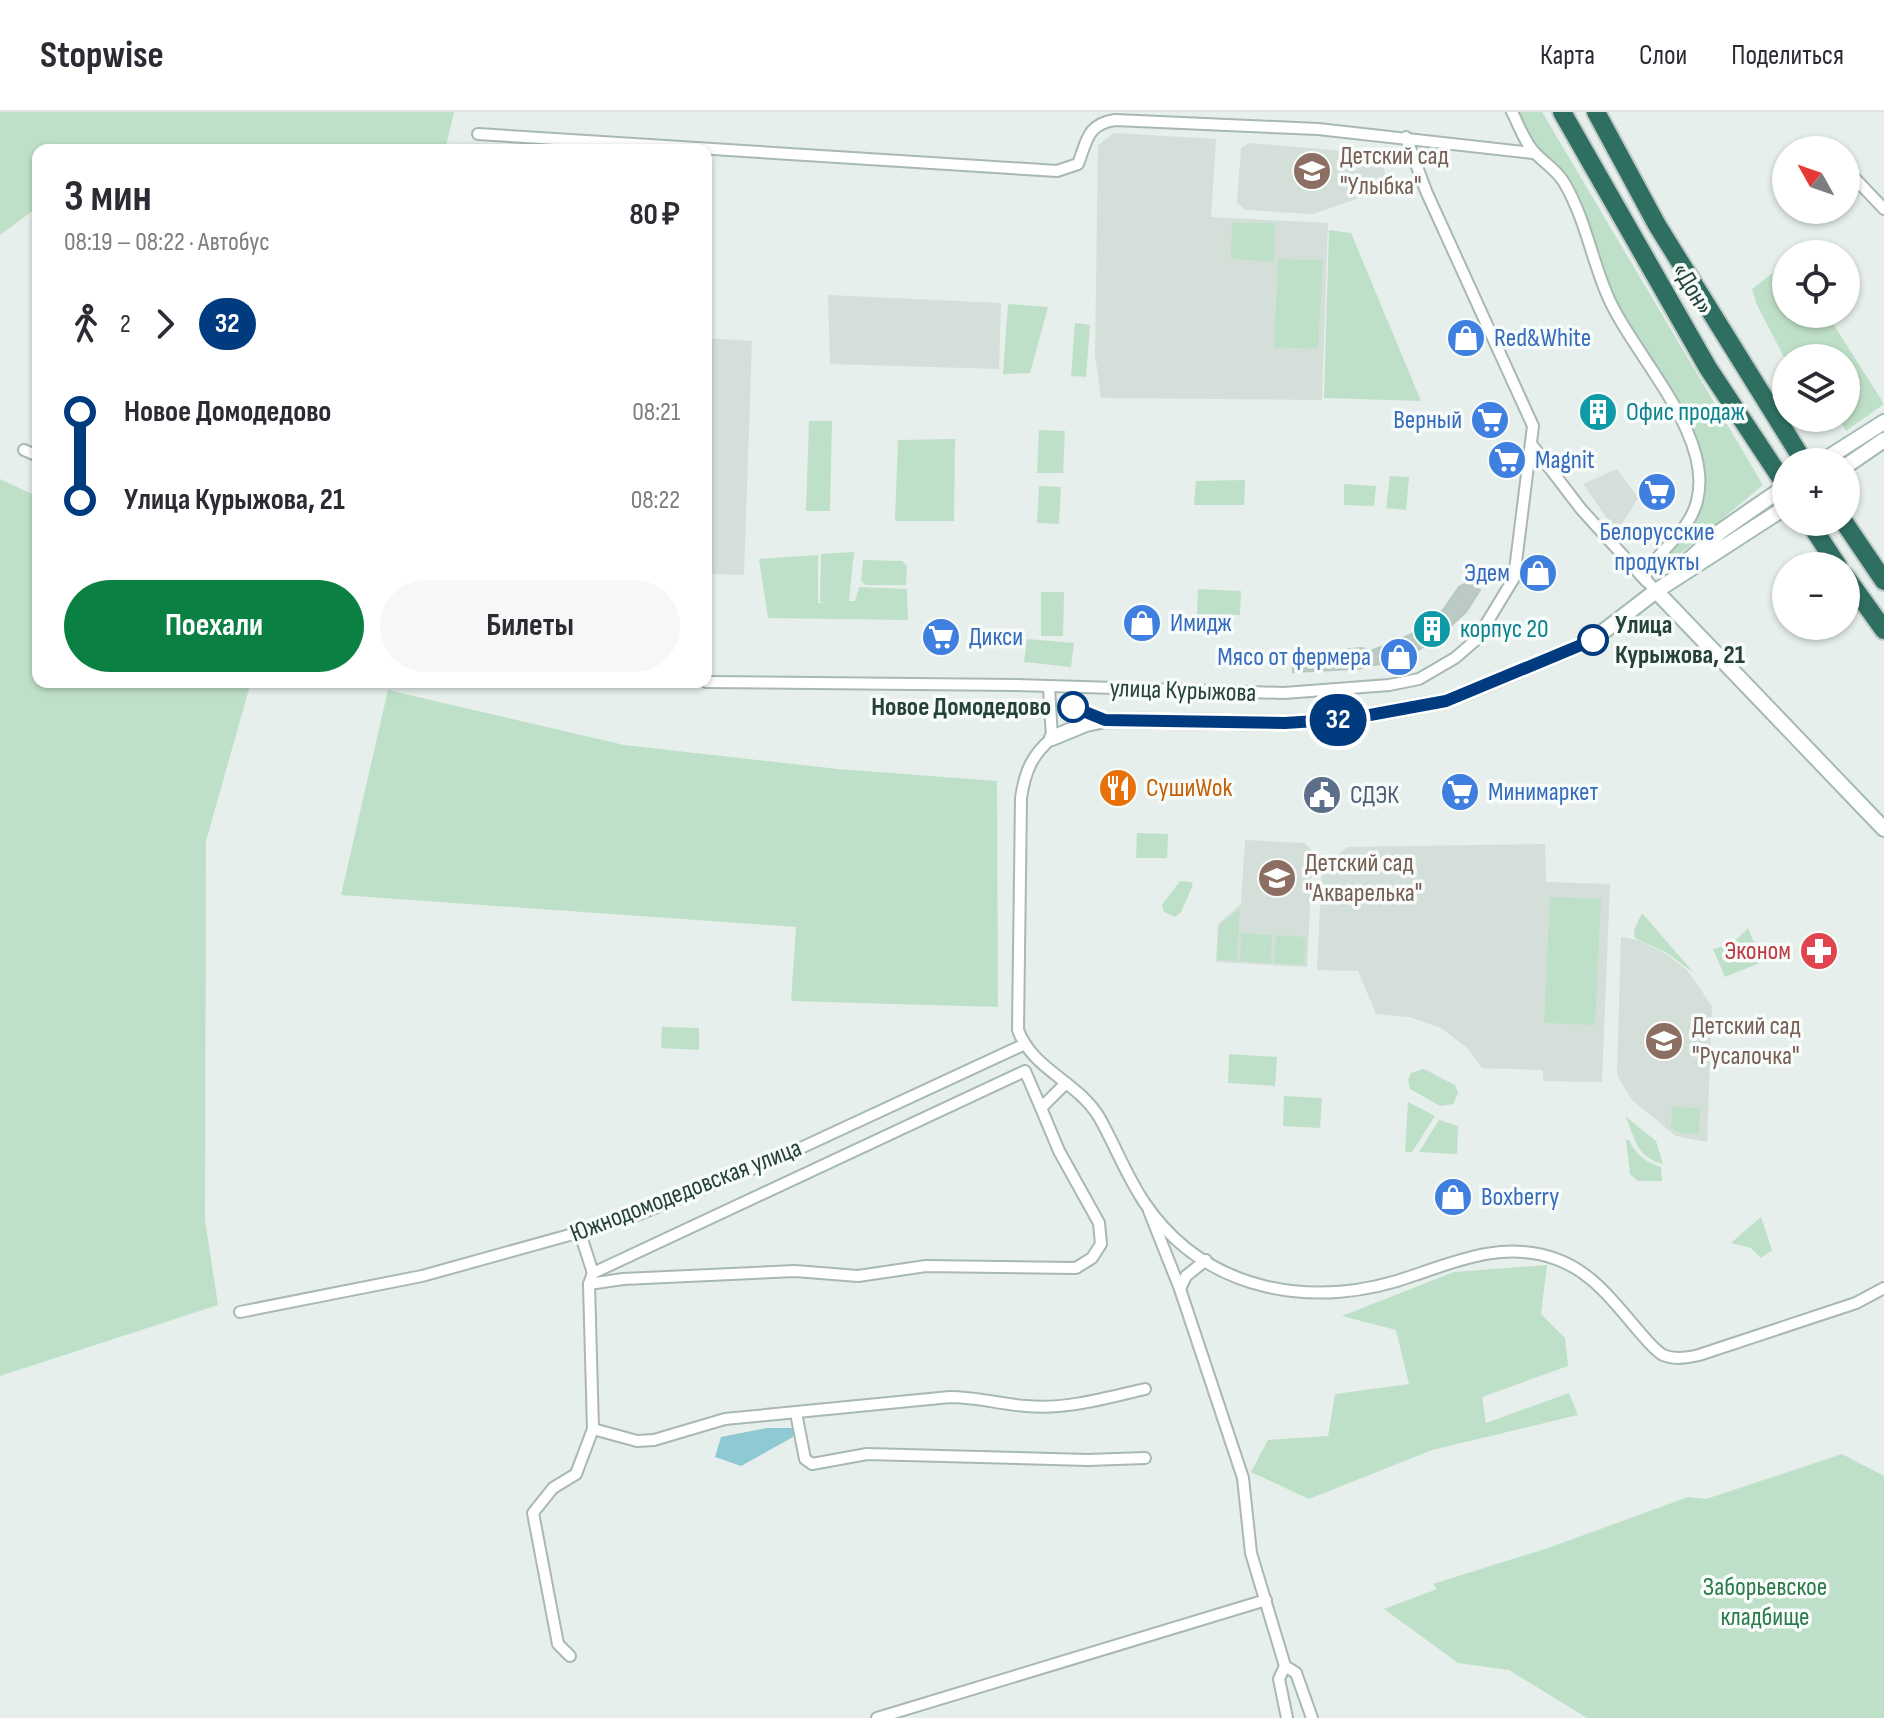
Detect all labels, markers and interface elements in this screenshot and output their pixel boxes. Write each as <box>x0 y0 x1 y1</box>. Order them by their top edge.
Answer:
text: Stopwise <box>40 33 164 78</box>
text: Карта <box>1540 39 1595 72</box>
text: Слои <box>1639 39 1687 72</box>
text: Поделиться <box>1731 39 1844 72</box>
north arrow <box>1772 136 1860 224</box>
map controls <box>1772 136 1860 640</box>
place label: Детский сад "Улыбка" <box>1340 141 1449 202</box>
school or university icon: Детский сад "Улыбка" <box>1291 150 1333 192</box>
text: 3 мин <box>64 170 152 223</box>
text: 80 ₽ <box>629 197 680 233</box>
text: 08:19 – 08:22 · Автобус <box>64 227 270 258</box>
button: locate <box>1772 240 1860 328</box>
street label: «Дон» <box>1665 258 1719 320</box>
icon: walk <box>64 302 108 346</box>
icon: forward <box>143 302 187 346</box>
text: 32 <box>215 307 240 340</box>
text: 2 <box>120 309 131 340</box>
shop icon: Red&White <box>1445 317 1487 359</box>
place label: Red&White <box>1494 323 1591 354</box>
button: layers <box>1772 344 1860 432</box>
building icon: Офис продаж <box>1577 391 1619 433</box>
text: Новое Домодедово <box>124 394 331 430</box>
text: 08:21 <box>632 397 680 428</box>
place label: Офис продаж <box>1626 397 1745 428</box>
supermarket icon: Верный <box>1469 399 1511 441</box>
place label: Верный <box>1393 405 1462 436</box>
supermarket icon: Magnit <box>1486 439 1528 481</box>
place label: Magnit <box>1535 445 1595 476</box>
button: + <box>1772 448 1860 536</box>
supermarket icon: Белорусские продукты <box>1636 471 1678 513</box>
text: Улица Курыжова, 21 <box>124 482 345 518</box>
text: 08:22 <box>631 485 680 516</box>
place label: Белорусские продукты <box>1599 517 1715 578</box>
shop icon: Эдем <box>1517 552 1559 594</box>
button: − <box>1772 552 1860 640</box>
place label: Эдем <box>1464 558 1510 589</box>
button: Поехали <box>64 580 364 672</box>
button: Билеты <box>380 580 680 672</box>
shop icon: Имидж <box>1121 602 1163 644</box>
place label: Имидж <box>1170 608 1232 639</box>
building icon: корпус 20 <box>1411 608 1453 650</box>
place label: Улица Курыжова, 21 <box>1615 610 1745 671</box>
place label: корпус 20 <box>1460 614 1549 645</box>
supermarket icon: Дикси <box>920 616 962 658</box>
place label: Дикси <box>969 622 1023 653</box>
marker: Улица Курыжова, 21 <box>1578 625 1608 655</box>
shop icon: Мясо от фермера <box>1378 636 1420 678</box>
place label: Мясо от фермера <box>1217 642 1371 673</box>
street label: улица Курыжова <box>1109 673 1257 709</box>
place label: Новое Домодедово <box>871 692 1051 723</box>
marker: Новое Домодедово <box>1058 692 1088 722</box>
line badge: 32 <box>1302 694 1374 746</box>
text: 32 <box>1326 703 1350 736</box>
restaurant icon: СушиWok <box>1097 767 1139 809</box>
supermarket icon: Минимаркет <box>1439 771 1481 813</box>
place label: СушиWok <box>1146 773 1233 804</box>
public building icon: СДЭК <box>1301 774 1343 816</box>
place label: Минимаркет <box>1488 777 1599 808</box>
place label: СДЭК <box>1350 780 1399 811</box>
place label: Детский сад "Акварелька" <box>1305 848 1422 909</box>
school or university icon: Детский сад "Акварелька" <box>1256 857 1298 899</box>
pharmacy icon: Эконом <box>1798 930 1840 972</box>
place label: Эконом <box>1724 936 1791 967</box>
place label: Детский сад "Русалочка" <box>1692 1011 1801 1072</box>
school or university icon: Детский сад "Русалочка" <box>1643 1020 1685 1062</box>
street label: Южнодомодедовская улица <box>566 1133 806 1249</box>
shop icon: Boxberry <box>1432 1176 1474 1218</box>
place label: Boxberry <box>1481 1182 1559 1213</box>
park label: Заборьевское кладбище <box>1703 1572 1827 1633</box>

